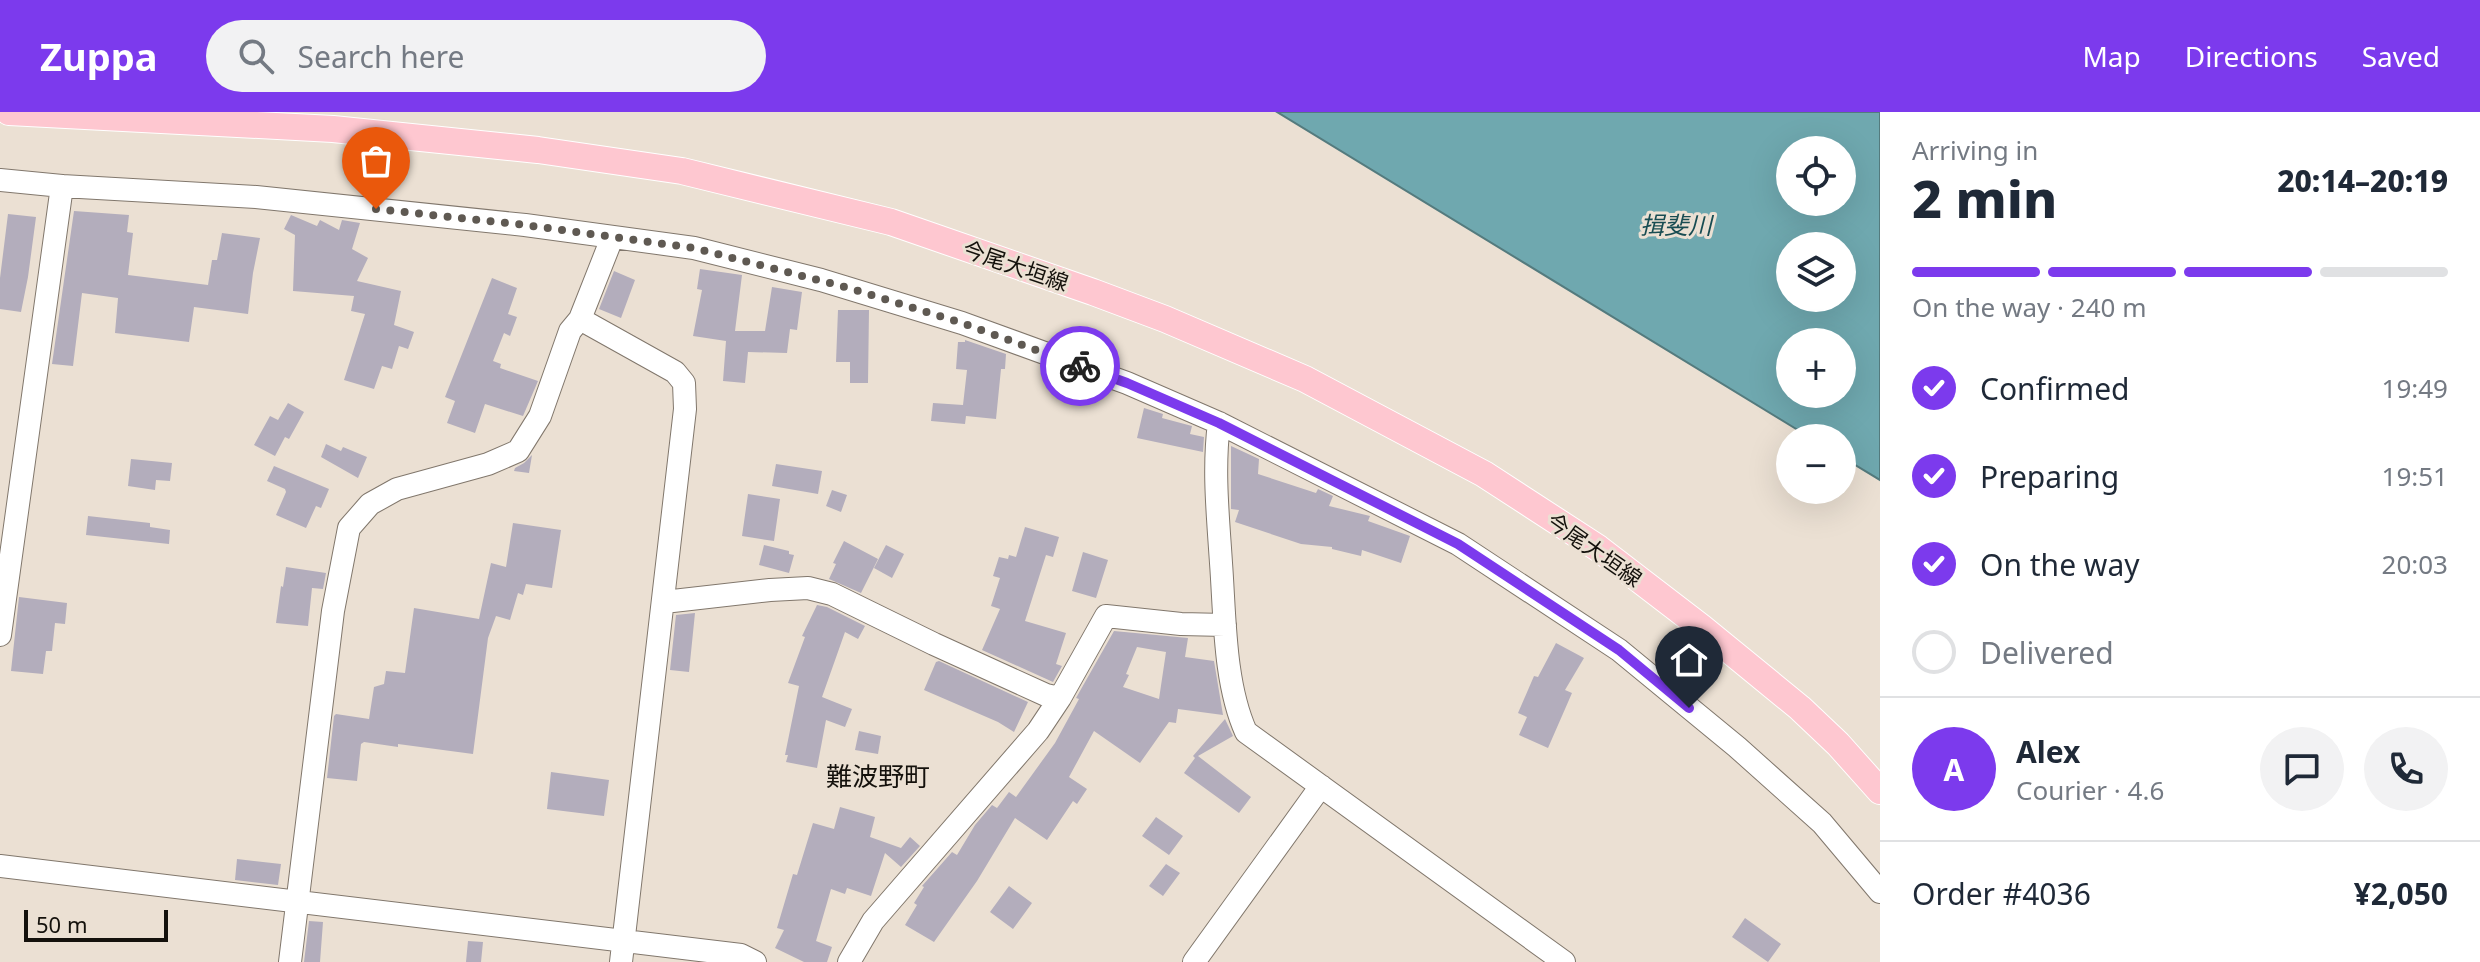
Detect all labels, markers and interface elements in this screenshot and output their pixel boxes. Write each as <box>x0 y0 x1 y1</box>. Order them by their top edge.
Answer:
search box <box>206 20 766 92</box>
text: Zuppa <box>40 30 158 82</box>
icon: search <box>234 34 278 78</box>
text: Search here <box>298 36 464 77</box>
text: Map <box>2082 37 2141 75</box>
text: Directions <box>2185 37 2318 75</box>
text: Saved <box>2362 37 2440 75</box>
pin <box>342 127 410 209</box>
text: Arriving in <box>1912 132 2038 168</box>
map controls <box>1776 136 1856 504</box>
button: locate <box>1776 136 1856 216</box>
icon: bag <box>354 139 398 183</box>
text: 20:14–20:19 <box>2277 160 2448 201</box>
text: 2 min <box>1912 162 2057 233</box>
water label: 揖斐川 <box>1640 208 1715 241</box>
button: layers <box>1776 232 1856 312</box>
street label: 今尾大垣線 <box>959 233 1073 297</box>
text: On the way · 240 m <box>1912 289 2146 325</box>
courier <box>1040 326 1120 406</box>
button: + <box>1776 328 1856 408</box>
icon: bike <box>1058 344 1102 388</box>
icon: check <box>1912 366 1956 410</box>
text: Confirmed <box>1980 368 2130 409</box>
text: 19:49 <box>2382 370 2448 406</box>
button: − <box>1776 424 1856 504</box>
icon: check <box>1912 454 1956 498</box>
text: Preparing <box>1980 456 2119 497</box>
text: 19:51 <box>2382 458 2448 494</box>
street label: 今尾大垣線 <box>1541 505 1649 593</box>
icon: check <box>1912 542 1956 586</box>
text: On the way <box>1980 544 2140 585</box>
text: 20:03 <box>2382 546 2448 582</box>
pin <box>1655 626 1723 708</box>
text: Delivered <box>1980 632 2114 673</box>
icon: home <box>1667 638 1711 682</box>
button: chat <box>2260 727 2344 811</box>
button: phone <box>2364 727 2448 811</box>
text: Alex <box>2016 731 2080 772</box>
text: A <box>1944 749 1964 790</box>
district label: 難波野町 <box>826 758 930 794</box>
text: Courier · 4.6 <box>2016 772 2164 808</box>
text: Order #4036 <box>1912 873 2091 914</box>
text: ¥2,050 <box>2354 873 2448 914</box>
scale bar <box>24 906 168 942</box>
text: 50 m <box>36 909 87 939</box>

